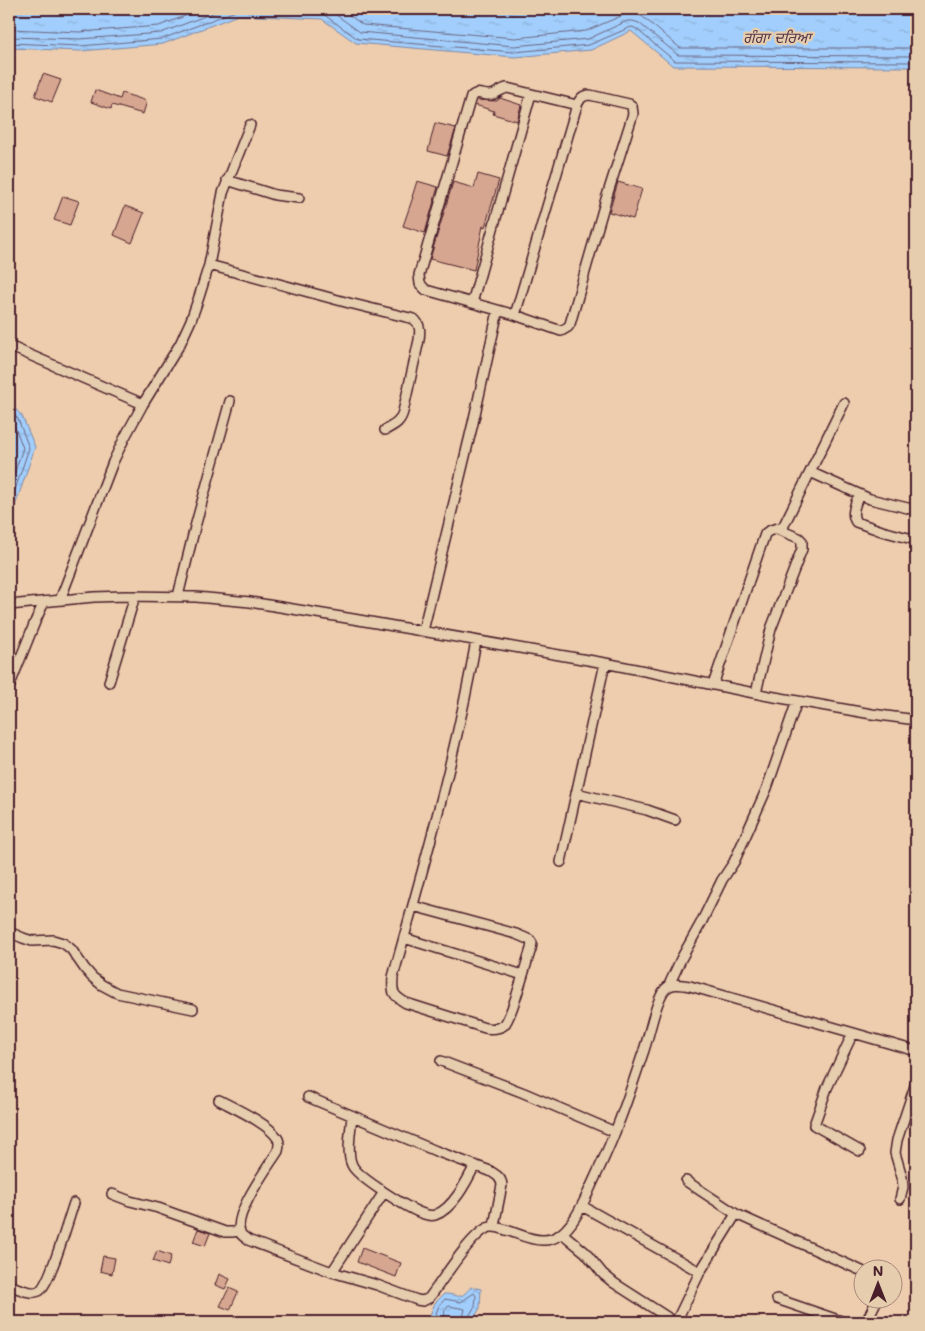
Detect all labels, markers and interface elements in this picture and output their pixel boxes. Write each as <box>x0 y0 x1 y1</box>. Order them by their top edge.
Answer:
water label: ਗੰਗਾ ਦਰਿਆ <box>743 27 814 47</box>
north arrow <box>852 1258 902 1308</box>
text: N <box>873 1261 883 1280</box>

